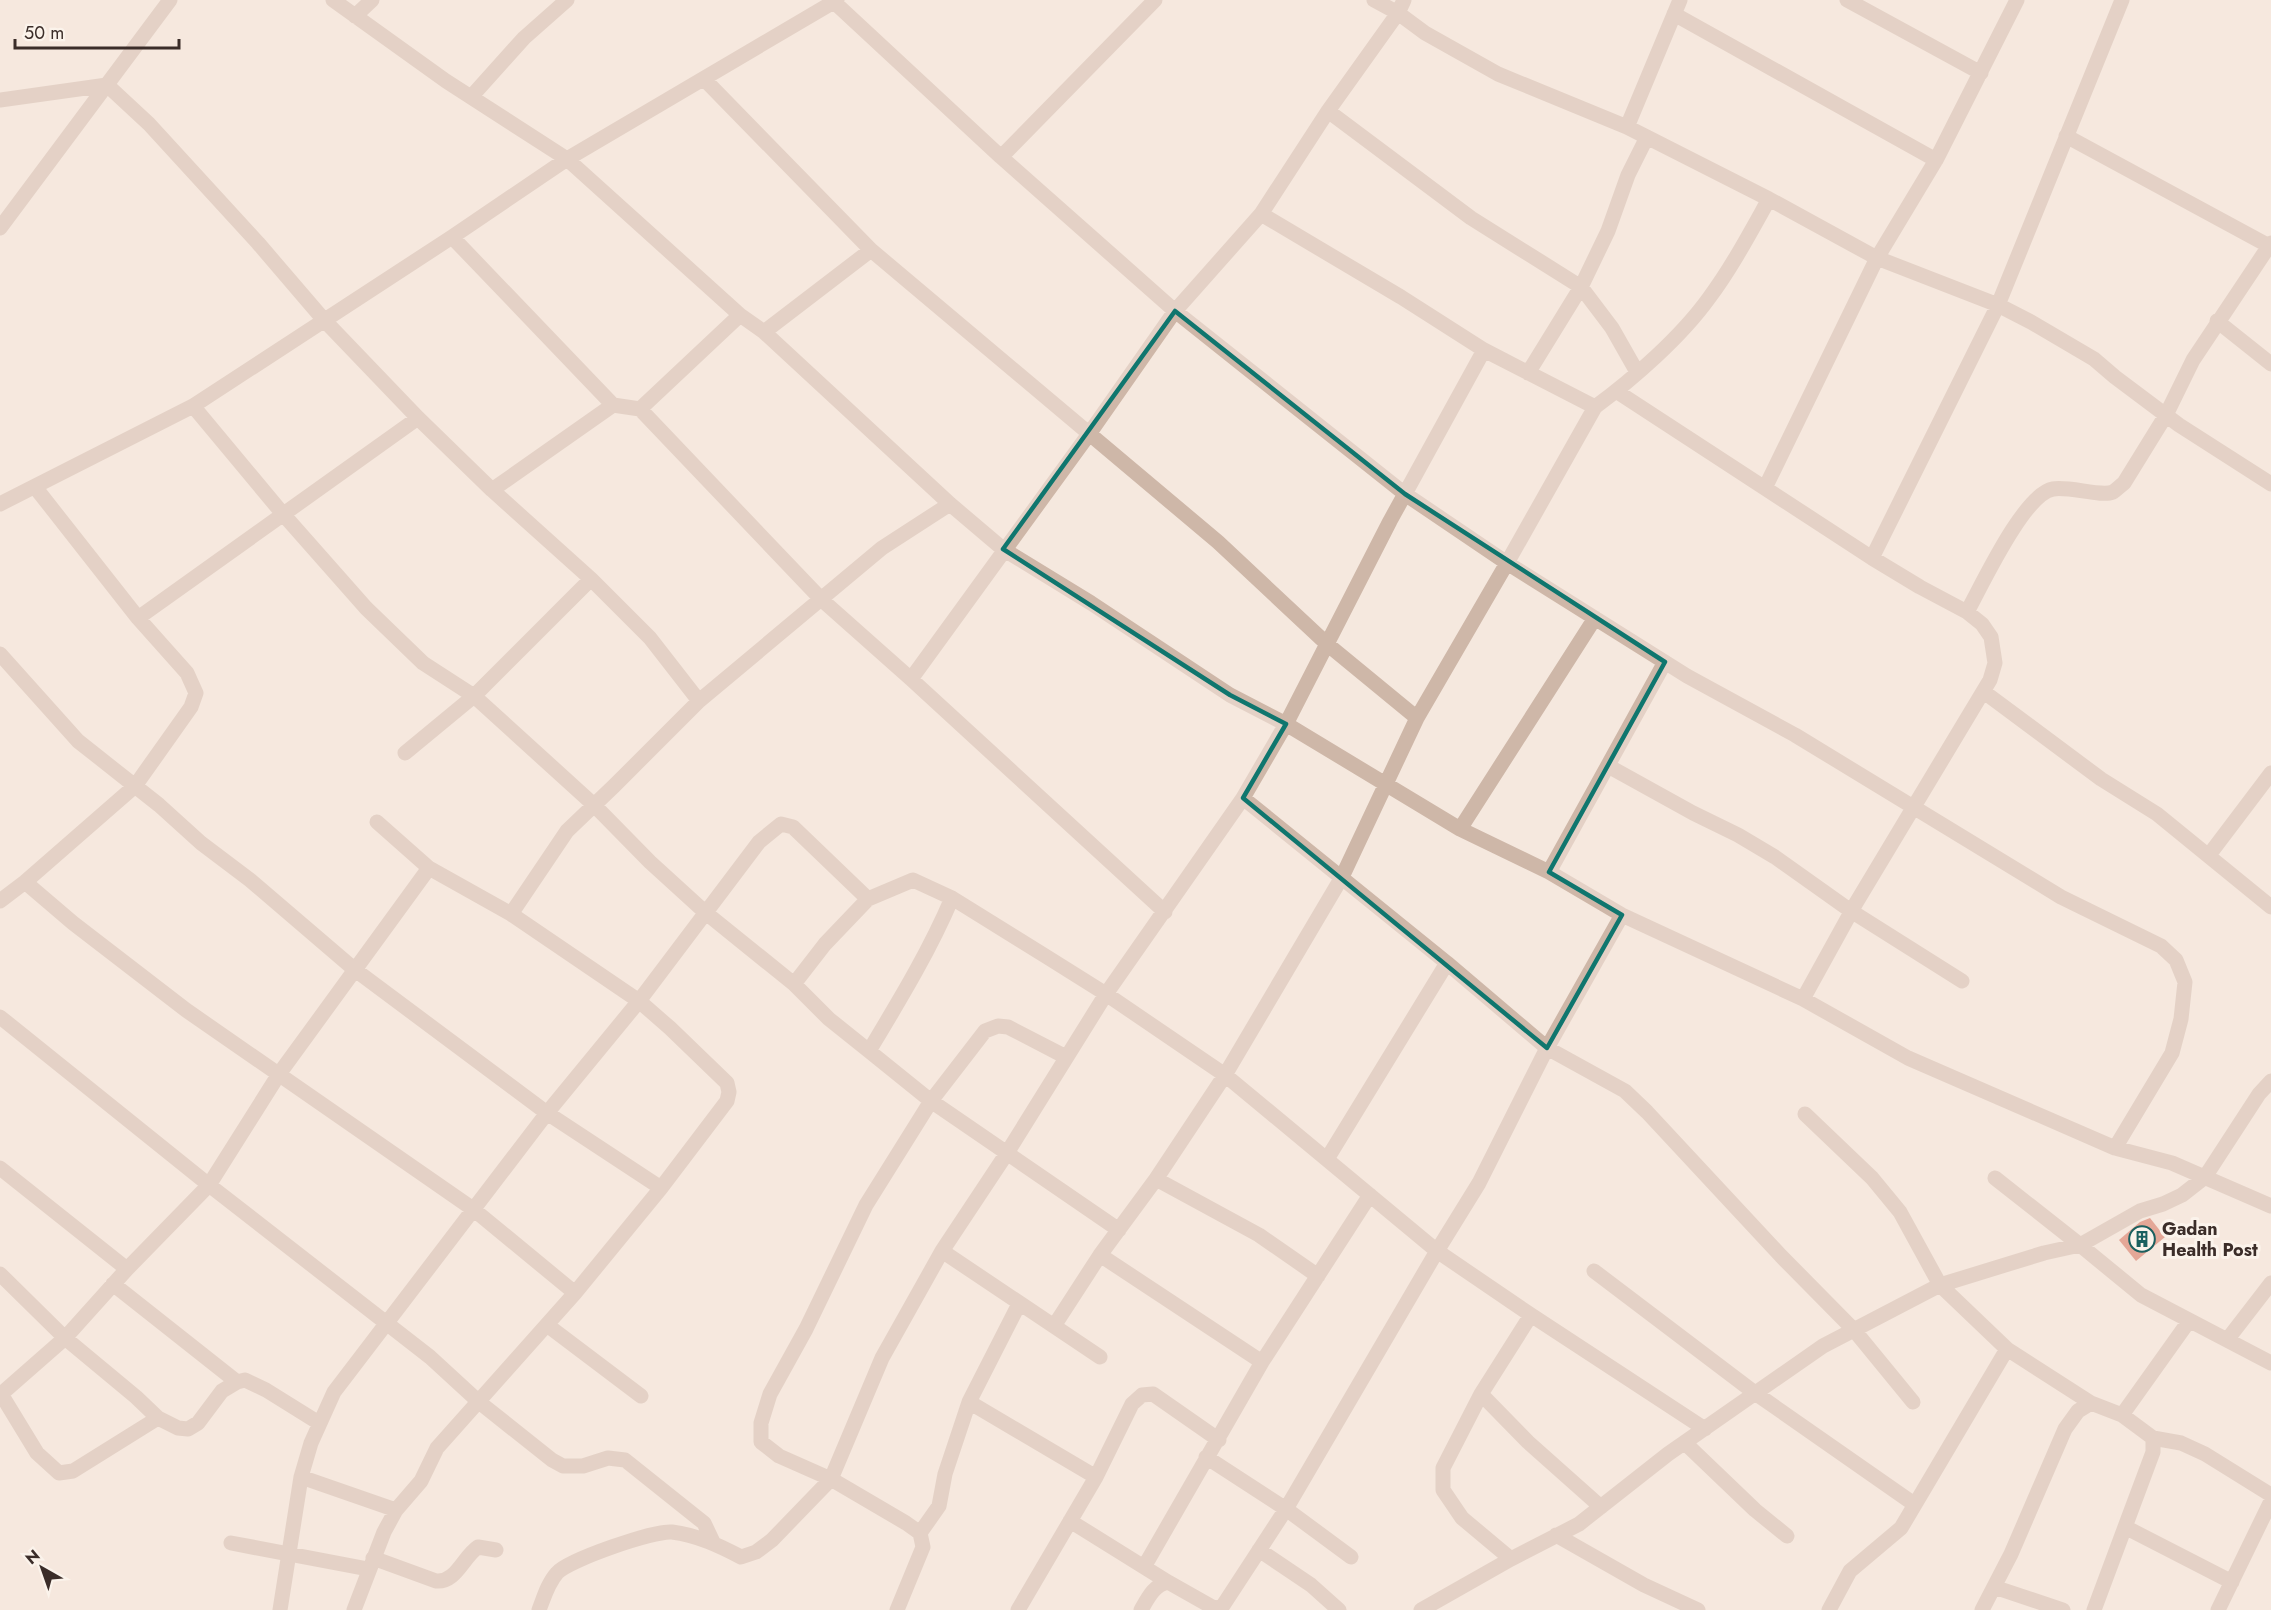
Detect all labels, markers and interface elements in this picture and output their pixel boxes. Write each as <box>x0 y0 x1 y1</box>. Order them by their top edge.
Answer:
scale bar <box>15 12 178 50</box>
text: 50 m <box>24 20 64 46</box>
place label: Gadan Health Post <box>2162 1216 2258 1263</box>
building icon: Gadan Health Post <box>2127 1224 2157 1254</box>
north arrow <box>12 1538 72 1598</box>
text: N <box>20 1544 45 1570</box>

